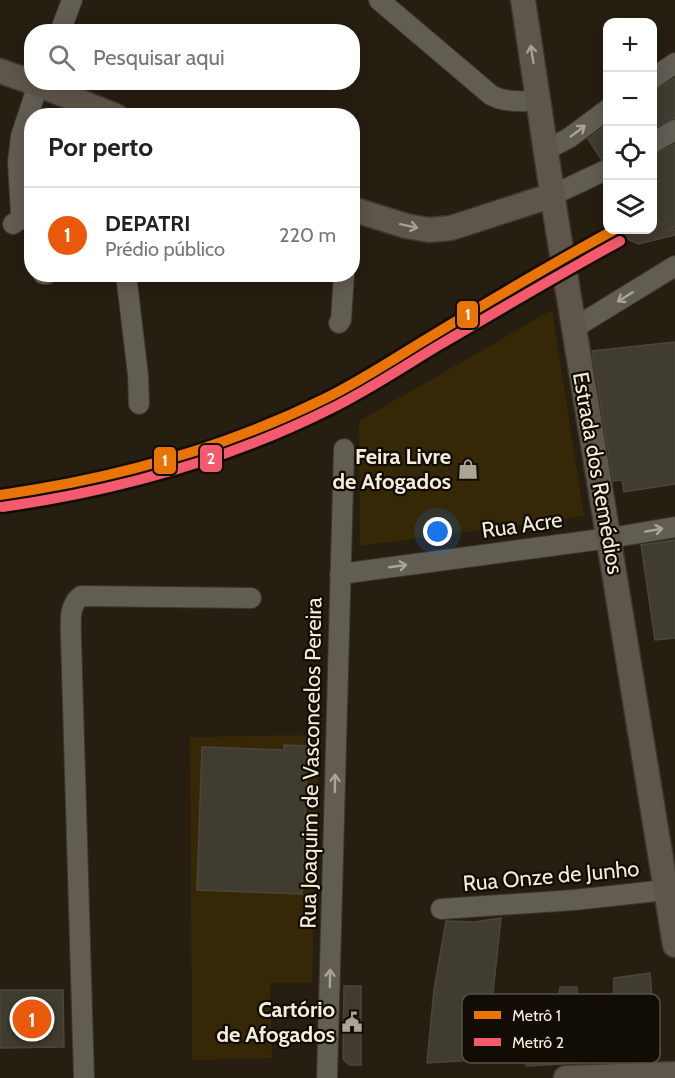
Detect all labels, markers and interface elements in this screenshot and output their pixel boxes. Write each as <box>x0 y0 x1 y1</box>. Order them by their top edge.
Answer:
map controls <box>603 18 657 234</box>
button: + <box>603 18 657 72</box>
search box <box>24 24 360 90</box>
icon: search <box>45 41 78 74</box>
text: Pesquisar aqui <box>93 44 225 71</box>
one-way arrow <box>526 45 537 65</box>
button: − <box>603 72 657 126</box>
one-way arrow <box>569 124 585 137</box>
button: locate <box>603 126 657 180</box>
text: Por perto <box>48 131 153 163</box>
button: layers <box>603 180 657 234</box>
text: DEPATRI <box>105 210 190 237</box>
one-way arrow <box>398 221 418 232</box>
text: 1 <box>64 223 71 247</box>
text: 220 m <box>279 223 336 247</box>
text: Prédio público <box>105 237 225 261</box>
one-way arrow <box>617 291 634 303</box>
line badge: 1 <box>456 300 479 329</box>
text: 1 <box>465 305 471 324</box>
street label: Estrada dos Remédios <box>567 370 629 576</box>
place label: Feira Livre de Afogados <box>332 443 451 495</box>
line badge: 2 <box>199 444 223 473</box>
line badge: 1 <box>153 446 177 475</box>
text: 2 <box>207 449 215 468</box>
text: 1 <box>162 451 168 470</box>
shop icon: Feira Livre de Afogados <box>456 457 480 481</box>
street label: Rua Acre <box>480 506 564 544</box>
your location <box>423 517 452 546</box>
one-way arrow <box>643 525 663 536</box>
one-way arrow <box>388 560 408 571</box>
street label: Rua Joaquim de Vasconcelos Pereira <box>295 597 327 929</box>
one-way arrow <box>329 773 340 793</box>
street label: Rua Onze de Junho <box>462 855 640 897</box>
one-way arrow <box>324 968 335 988</box>
legend <box>462 994 660 1063</box>
pin: 1 <box>12 996 51 1042</box>
place label: Cartório de Afogados <box>216 996 335 1048</box>
text: Metrô 1 <box>512 1006 561 1025</box>
public building icon: Cartório de Afogados <box>340 1010 364 1034</box>
text: Metrô 2 <box>512 1033 564 1052</box>

